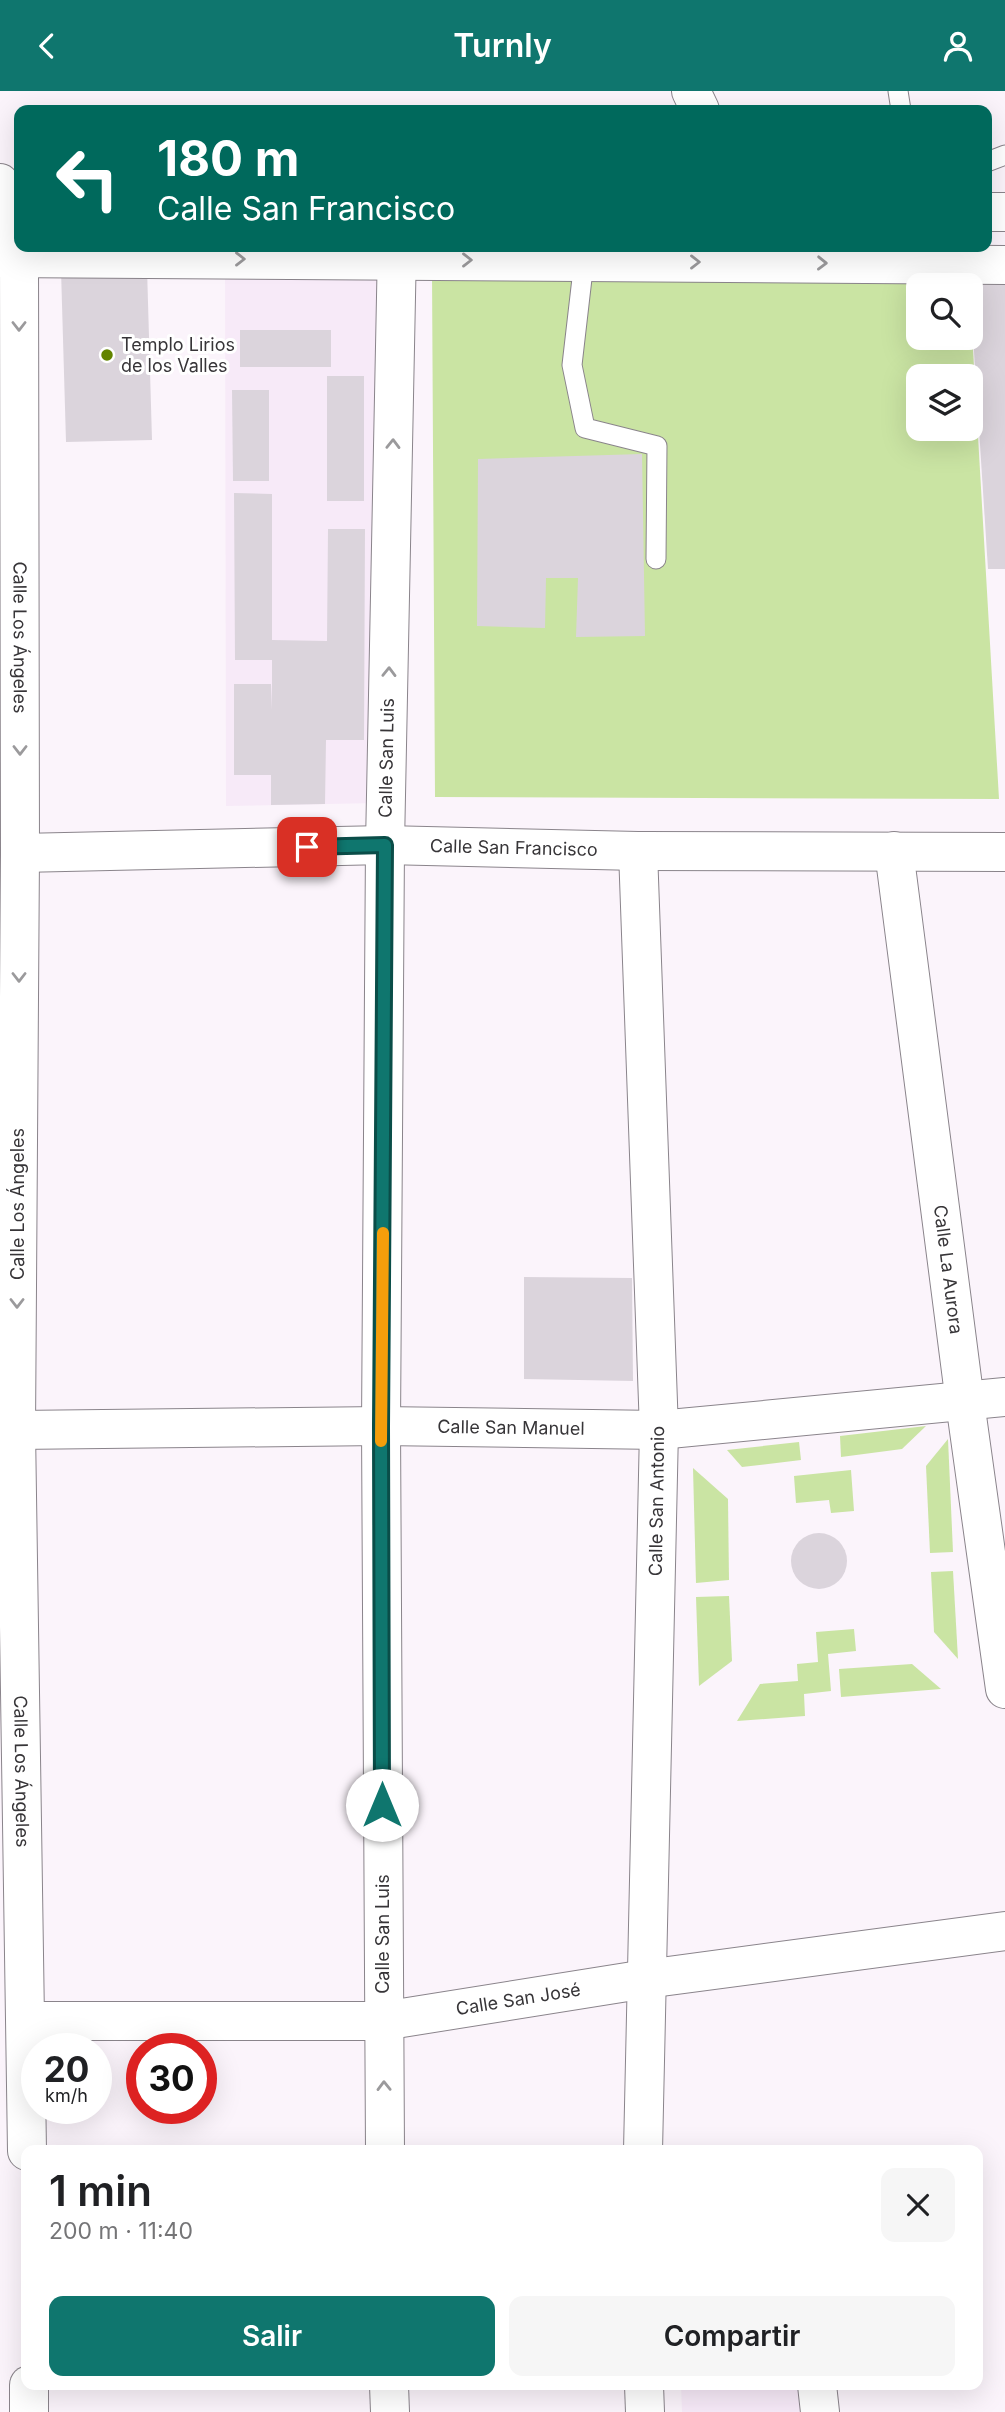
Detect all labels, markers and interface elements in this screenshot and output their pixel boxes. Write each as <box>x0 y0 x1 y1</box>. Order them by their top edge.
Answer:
text: Turnly <box>453 26 552 65</box>
icon: back <box>28 27 66 65</box>
icon: person <box>939 27 977 65</box>
text: 180 m <box>157 129 299 188</box>
icon: left <box>42 133 133 224</box>
text: Calle San Francisco <box>157 189 455 228</box>
one-way arrow <box>235 251 245 267</box>
one-way arrow <box>462 252 473 268</box>
one-way arrow <box>690 254 700 270</box>
one-way arrow <box>817 255 828 271</box>
map controls <box>906 273 983 441</box>
button: search <box>906 273 983 350</box>
one-way arrow <box>11 322 27 332</box>
place label: Templo Lirios de los Valles <box>121 334 235 376</box>
marker: Templo Lirios de los Valles <box>99 347 115 363</box>
button: layers <box>906 364 983 441</box>
one-way arrow <box>385 439 401 449</box>
street label: Calle Los Ángeles <box>10 561 32 713</box>
one-way arrow <box>381 666 396 677</box>
street label: Calle San Luis <box>375 698 398 818</box>
one-way arrow <box>12 745 28 756</box>
pin <box>277 817 337 877</box>
icon: arrive <box>288 828 326 866</box>
street label: Calle San Francisco <box>430 835 598 860</box>
one-way arrow <box>11 973 27 983</box>
street label: Calle Los Ángeles <box>6 1128 28 1280</box>
street label: Calle La Aurora <box>930 1204 967 1335</box>
one-way arrow <box>9 1298 25 1309</box>
street label: Calle San Manuel <box>437 1416 585 1439</box>
street label: Calle San Antonio <box>645 1426 668 1576</box>
street label: Calle Los Ángeles <box>10 1695 34 1848</box>
position arrow <box>345 1768 419 1842</box>
street label: Calle San Luis <box>372 1874 393 1994</box>
street label: Calle San José <box>454 1979 582 2019</box>
speed limit sign: 30 <box>126 2033 217 2124</box>
text: 20 <box>44 2048 89 2090</box>
one-way arrow <box>376 2080 392 2091</box>
text: km/h <box>45 2085 88 2106</box>
text: 1 min <box>49 2165 152 2216</box>
button: close <box>881 2168 955 2242</box>
text: 200 m · 11:40 <box>49 2217 193 2245</box>
button: Salir <box>49 2296 495 2376</box>
button: Compartir <box>509 2296 955 2376</box>

